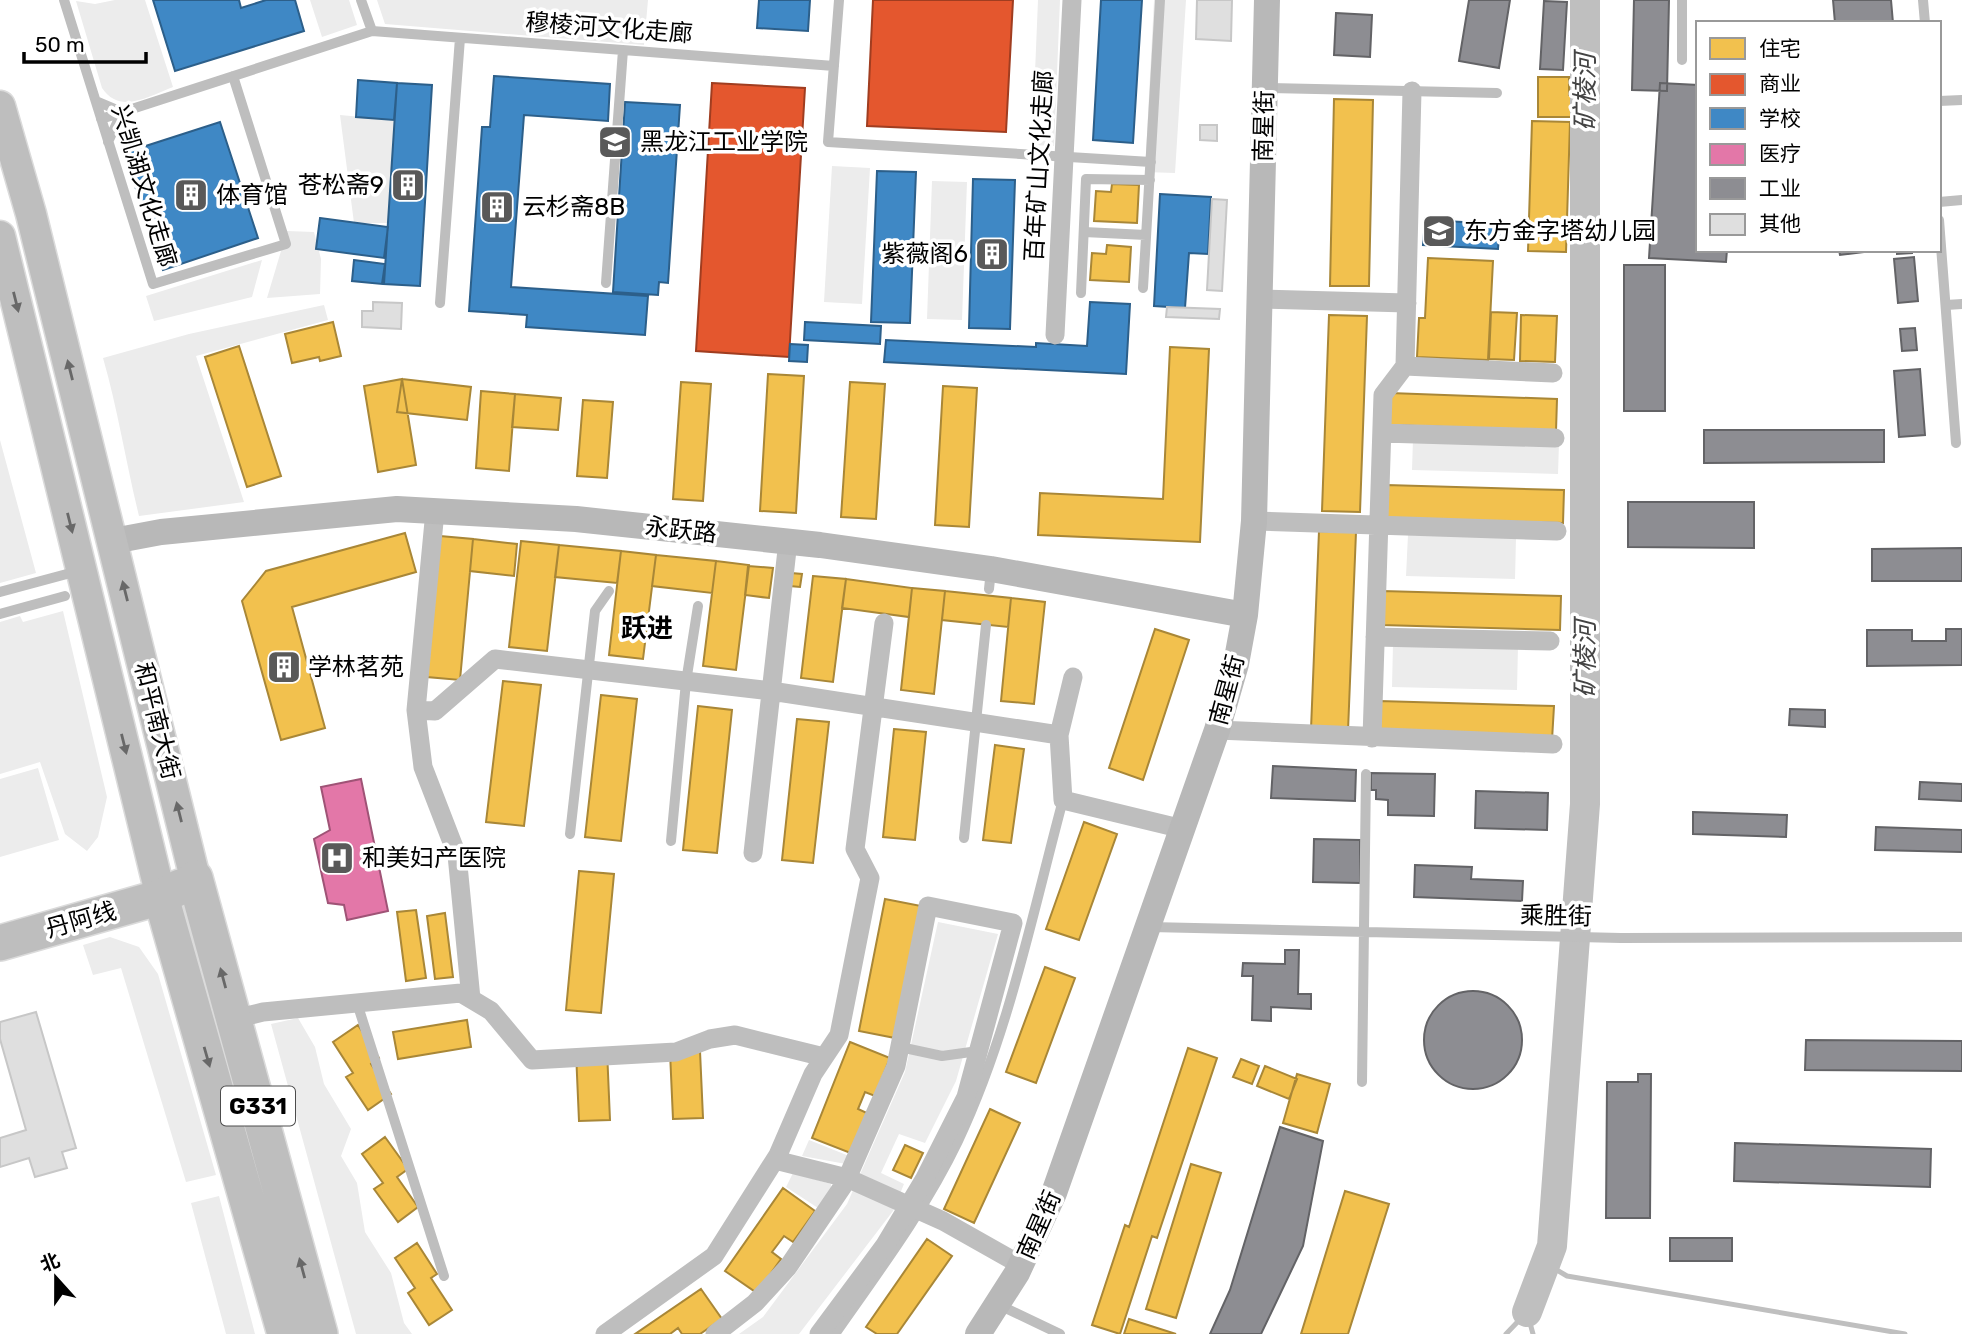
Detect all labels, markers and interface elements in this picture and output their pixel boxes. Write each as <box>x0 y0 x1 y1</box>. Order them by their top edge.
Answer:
street label: 穆棱河文化走廊 <box>524 8 694 48</box>
scale bar <box>24 21 147 65</box>
legend <box>1696 21 1941 252</box>
text: 50 m <box>35 32 85 57</box>
text: 住宅 <box>1759 36 1801 61</box>
water label: 矿棱河 <box>1570 48 1601 131</box>
street label: 百年矿山文化走廊 <box>1020 69 1058 263</box>
text: 商业 <box>1759 71 1801 96</box>
street label: 南星街 <box>1249 90 1279 162</box>
street label: 兴凯湖文化走廊 <box>106 102 182 270</box>
text: 学校 <box>1759 106 1801 131</box>
school or university icon: 黑龙江工业学院 <box>596 123 634 161</box>
place label: 黑龙江工业学院 <box>640 128 808 156</box>
text: 医疗 <box>1759 141 1801 166</box>
building icon: 苍松斋9 <box>389 166 427 204</box>
place label: 苍松斋9 <box>298 171 384 199</box>
building icon: 体育馆 <box>172 176 210 214</box>
text: 工业 <box>1759 176 1801 201</box>
place label: 体育馆 <box>216 181 288 209</box>
building icon: 云杉斋8B <box>478 188 516 226</box>
place label: 云杉斋8B <box>522 193 625 221</box>
text: 其他 <box>1759 211 1801 236</box>
school or university icon: 东方金字塔幼儿园 <box>1420 212 1458 250</box>
place label: 东方金字塔幼儿园 <box>1464 217 1656 245</box>
building icon: 紫薇阁6 <box>973 235 1011 273</box>
place label: 紫薇阁6 <box>882 240 968 268</box>
one-way arrow <box>11 291 22 313</box>
one-way arrow <box>64 359 75 381</box>
one-way arrow <box>65 512 76 534</box>
street label: 永跃路 <box>644 512 718 548</box>
one-way arrow <box>119 580 130 602</box>
district label: 跃进 <box>621 613 673 644</box>
water label: 矿棱河 <box>1570 615 1601 698</box>
building icon: 学林茗苑 <box>265 648 303 686</box>
street label: 南星街 <box>1204 652 1250 728</box>
place label: 学林茗苑 <box>308 653 404 681</box>
street label: 和平南大街 <box>129 659 185 783</box>
one-way arrow <box>119 733 130 755</box>
one-way arrow <box>173 801 184 823</box>
hospital icon: 和美妇产医院 <box>318 839 356 877</box>
place label: 和美妇产医院 <box>362 844 506 872</box>
street label: 丹阿线 <box>43 897 119 943</box>
street label: 乘胜街 <box>1520 901 1592 931</box>
one-way arrow <box>217 967 227 988</box>
one-way arrow <box>202 1047 212 1068</box>
road number: G331 <box>221 1086 295 1126</box>
street label: 南星街 <box>1012 1186 1066 1264</box>
north arrow <box>21 1243 91 1313</box>
text: 北 <box>37 1248 63 1277</box>
one-way arrow <box>296 1257 307 1279</box>

